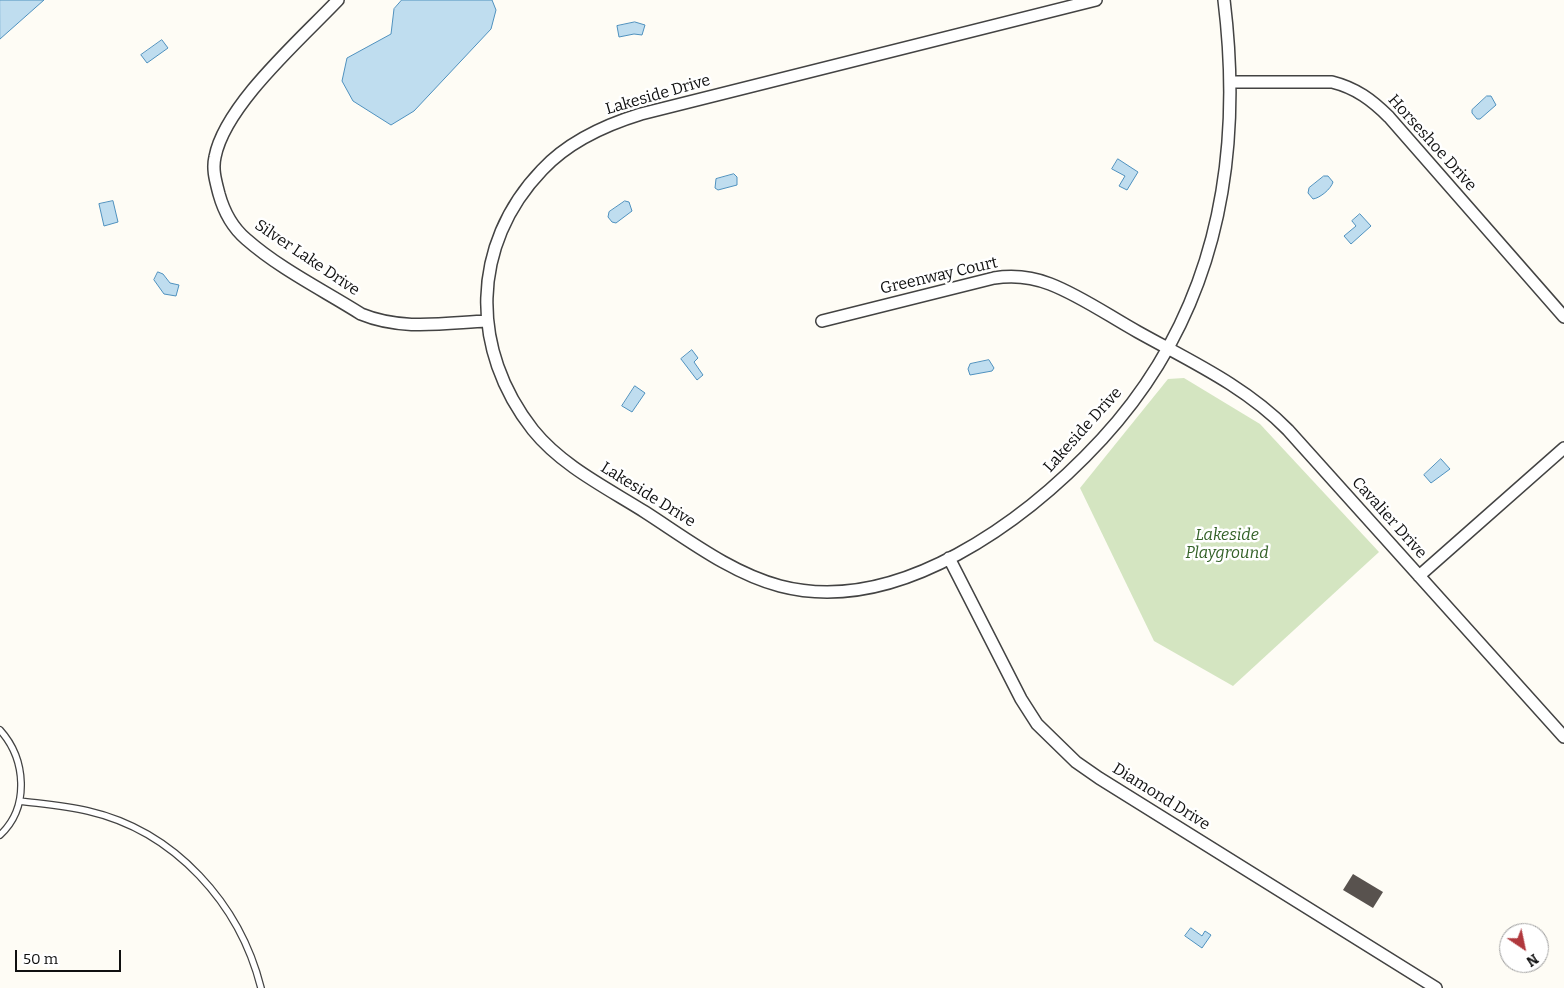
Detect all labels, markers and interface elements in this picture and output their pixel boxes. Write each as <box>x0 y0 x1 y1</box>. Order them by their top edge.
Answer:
street label: Lakeside Drive <box>603 71 713 119</box>
street label: Horseshoe Drive <box>1384 91 1480 195</box>
street label: Silver Lake Drive <box>251 216 363 300</box>
street label: Greenway Court <box>878 253 1000 299</box>
street label: Lakeside Drive <box>1040 383 1126 477</box>
street label: Lakeside Drive <box>597 458 699 532</box>
street label: Cavalier Drive <box>1347 473 1431 563</box>
park label: Lakeside Playground <box>1185 526 1269 564</box>
street label: Diamond Drive <box>1109 759 1213 835</box>
north arrow <box>1499 923 1549 973</box>
scale bar <box>18 940 124 972</box>
text: 50 m <box>23 950 58 968</box>
text: N <box>1523 950 1541 970</box>

